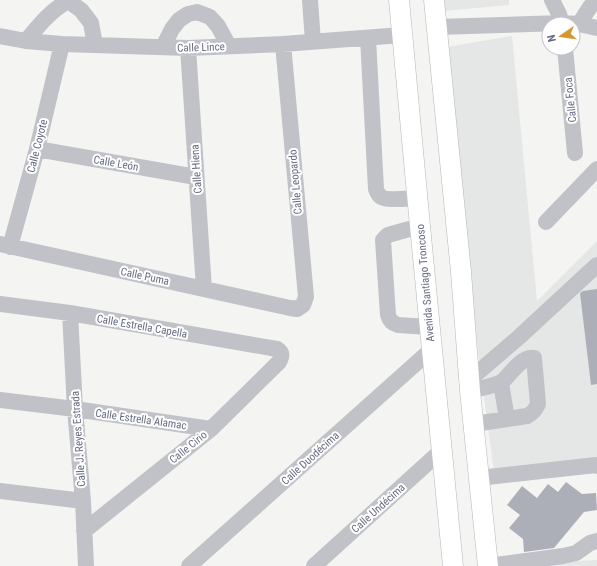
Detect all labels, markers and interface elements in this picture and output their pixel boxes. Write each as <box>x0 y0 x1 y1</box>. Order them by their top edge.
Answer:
north arrow <box>541 16 581 56</box>
text: N <box>545 33 559 43</box>
street label: Calle Lince <box>177 40 225 55</box>
street label: Calle Foca <box>562 77 579 123</box>
street label: Calle Coyote <box>25 118 50 174</box>
street label: Calle Hiena <box>188 144 205 194</box>
street label: Calle Leopardo <box>286 149 305 215</box>
street label: Calle León <box>92 153 139 174</box>
street label: Avenida Santiago Troncoso <box>414 223 437 342</box>
street label: Calle Puma <box>119 265 170 288</box>
street label: Calle Estrella Capella <box>96 312 188 341</box>
street label: Calle J. Reyes Estrada <box>69 391 88 487</box>
street label: Calle Estrella Alamac <box>94 407 187 432</box>
street label: Calle Cirio <box>167 428 210 466</box>
street label: Calle Duodécima <box>279 429 342 488</box>
street label: Calle Undécima <box>349 481 408 536</box>

